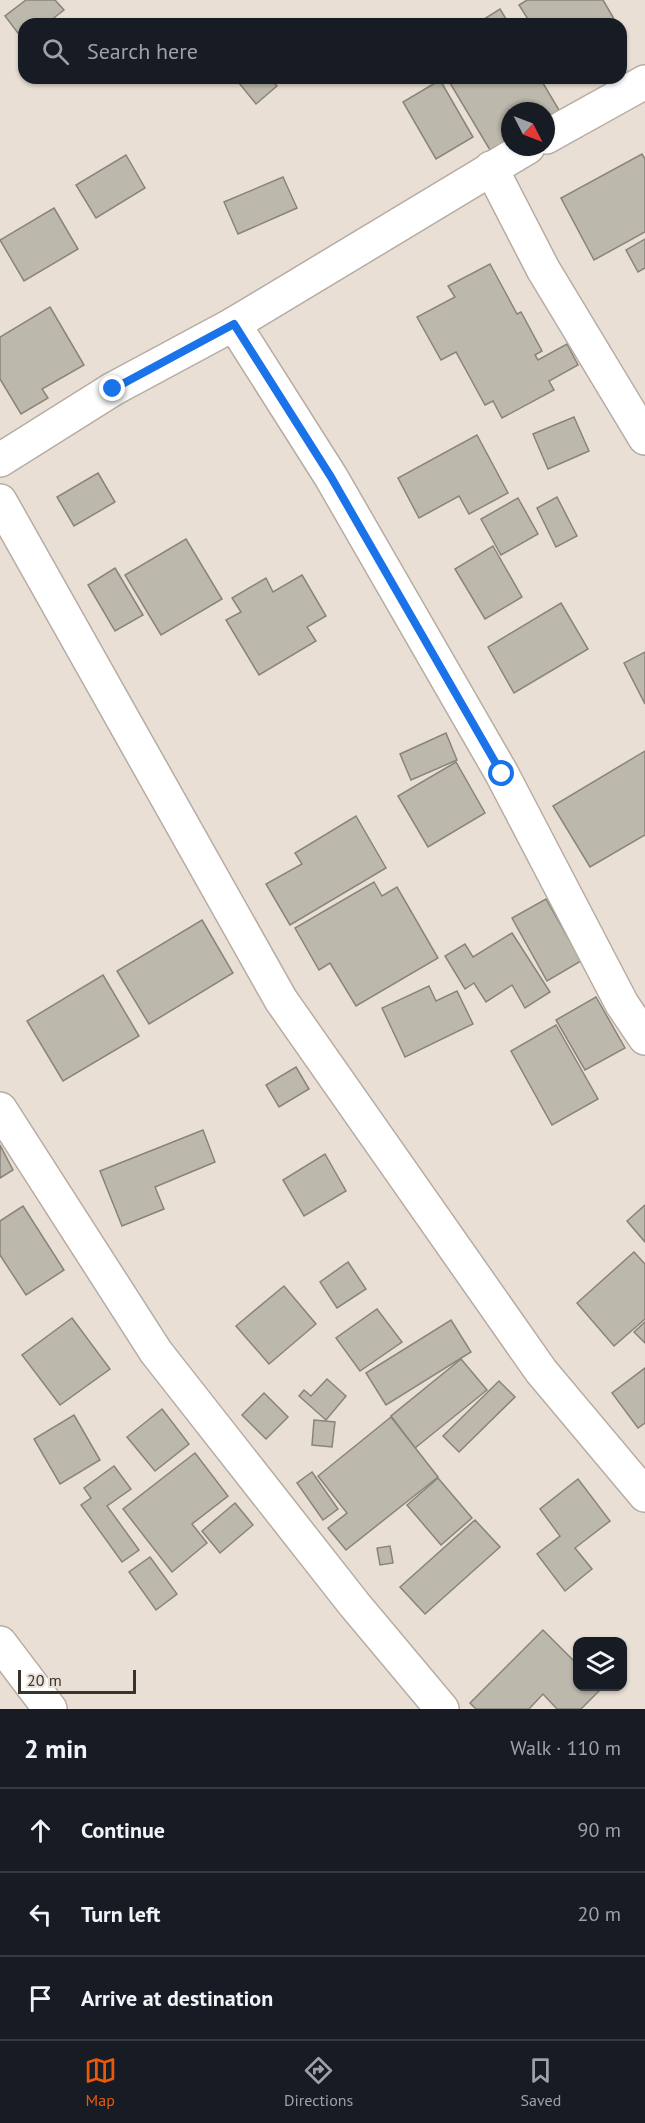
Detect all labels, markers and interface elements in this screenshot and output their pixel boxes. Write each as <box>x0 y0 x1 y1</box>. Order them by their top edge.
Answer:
search box <box>18 18 627 84</box>
icon: search <box>39 35 72 68</box>
text: Search here <box>87 37 198 65</box>
north arrow <box>501 102 555 156</box>
route end <box>99 375 125 401</box>
route start <box>488 760 514 786</box>
map controls <box>573 1637 627 1691</box>
button: layers <box>573 1637 627 1691</box>
scale bar <box>18 1667 136 1694</box>
text: 20 m <box>27 1670 62 1690</box>
text: 2 min <box>24 1732 87 1765</box>
text: Walk · 110 m <box>510 1735 621 1761</box>
icon: ahead <box>24 1814 57 1847</box>
text: Continue <box>81 1816 165 1844</box>
text: 90 m <box>578 1817 621 1843</box>
icon: left <box>24 1898 57 1931</box>
text: Turn left <box>81 1900 161 1928</box>
text: 20 m <box>578 1901 621 1927</box>
icon: arrive <box>24 1982 57 2015</box>
text: Arrive at destination <box>81 1984 273 2012</box>
tab: Map <box>84 2054 117 2110</box>
tab: Directions <box>284 2054 353 2110</box>
tab: Saved <box>521 2054 561 2110</box>

